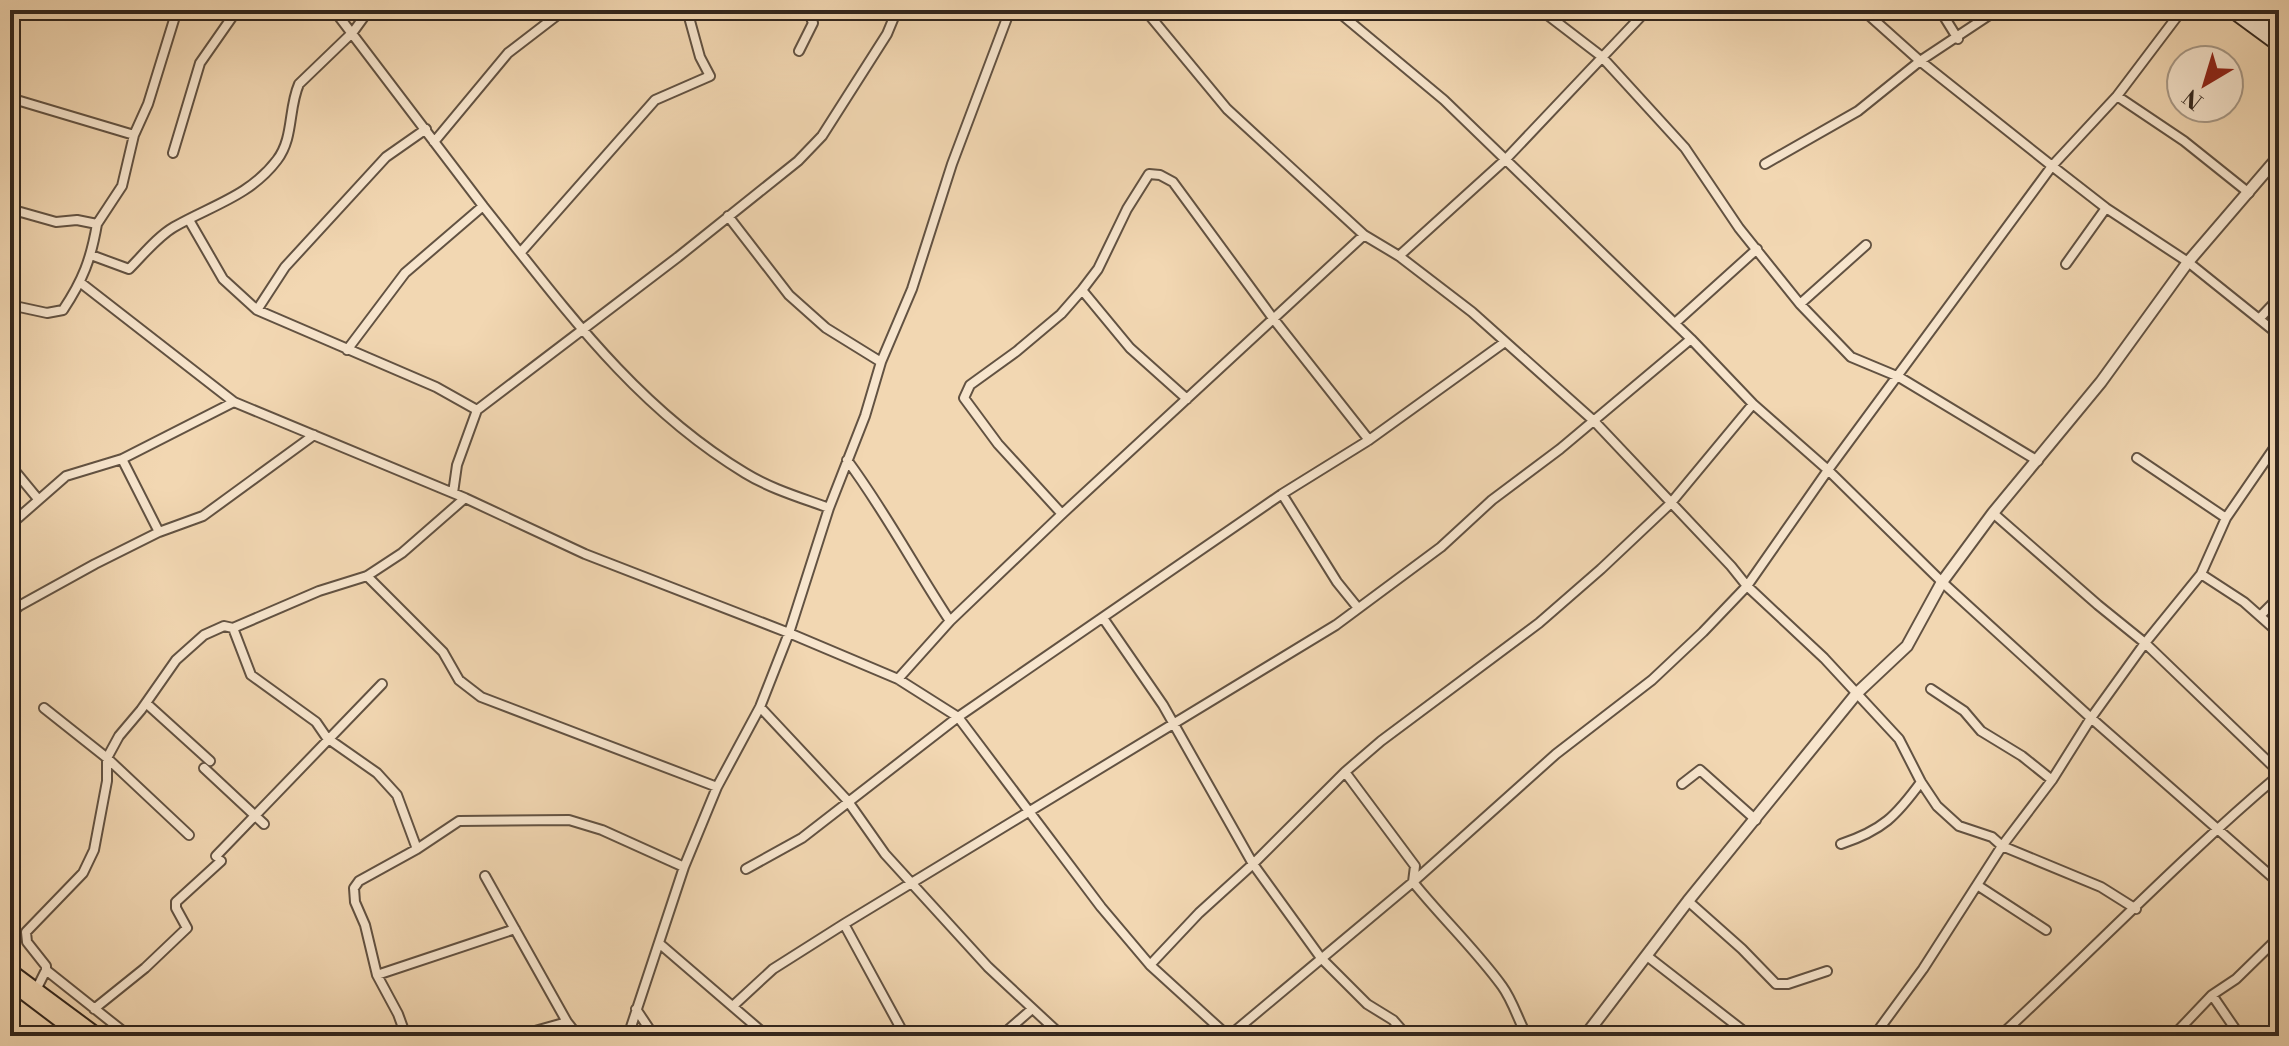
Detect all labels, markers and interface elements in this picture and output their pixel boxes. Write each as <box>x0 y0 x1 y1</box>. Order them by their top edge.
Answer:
north arrow <box>2165 44 2245 124</box>
text: N <box>2178 82 2209 115</box>

